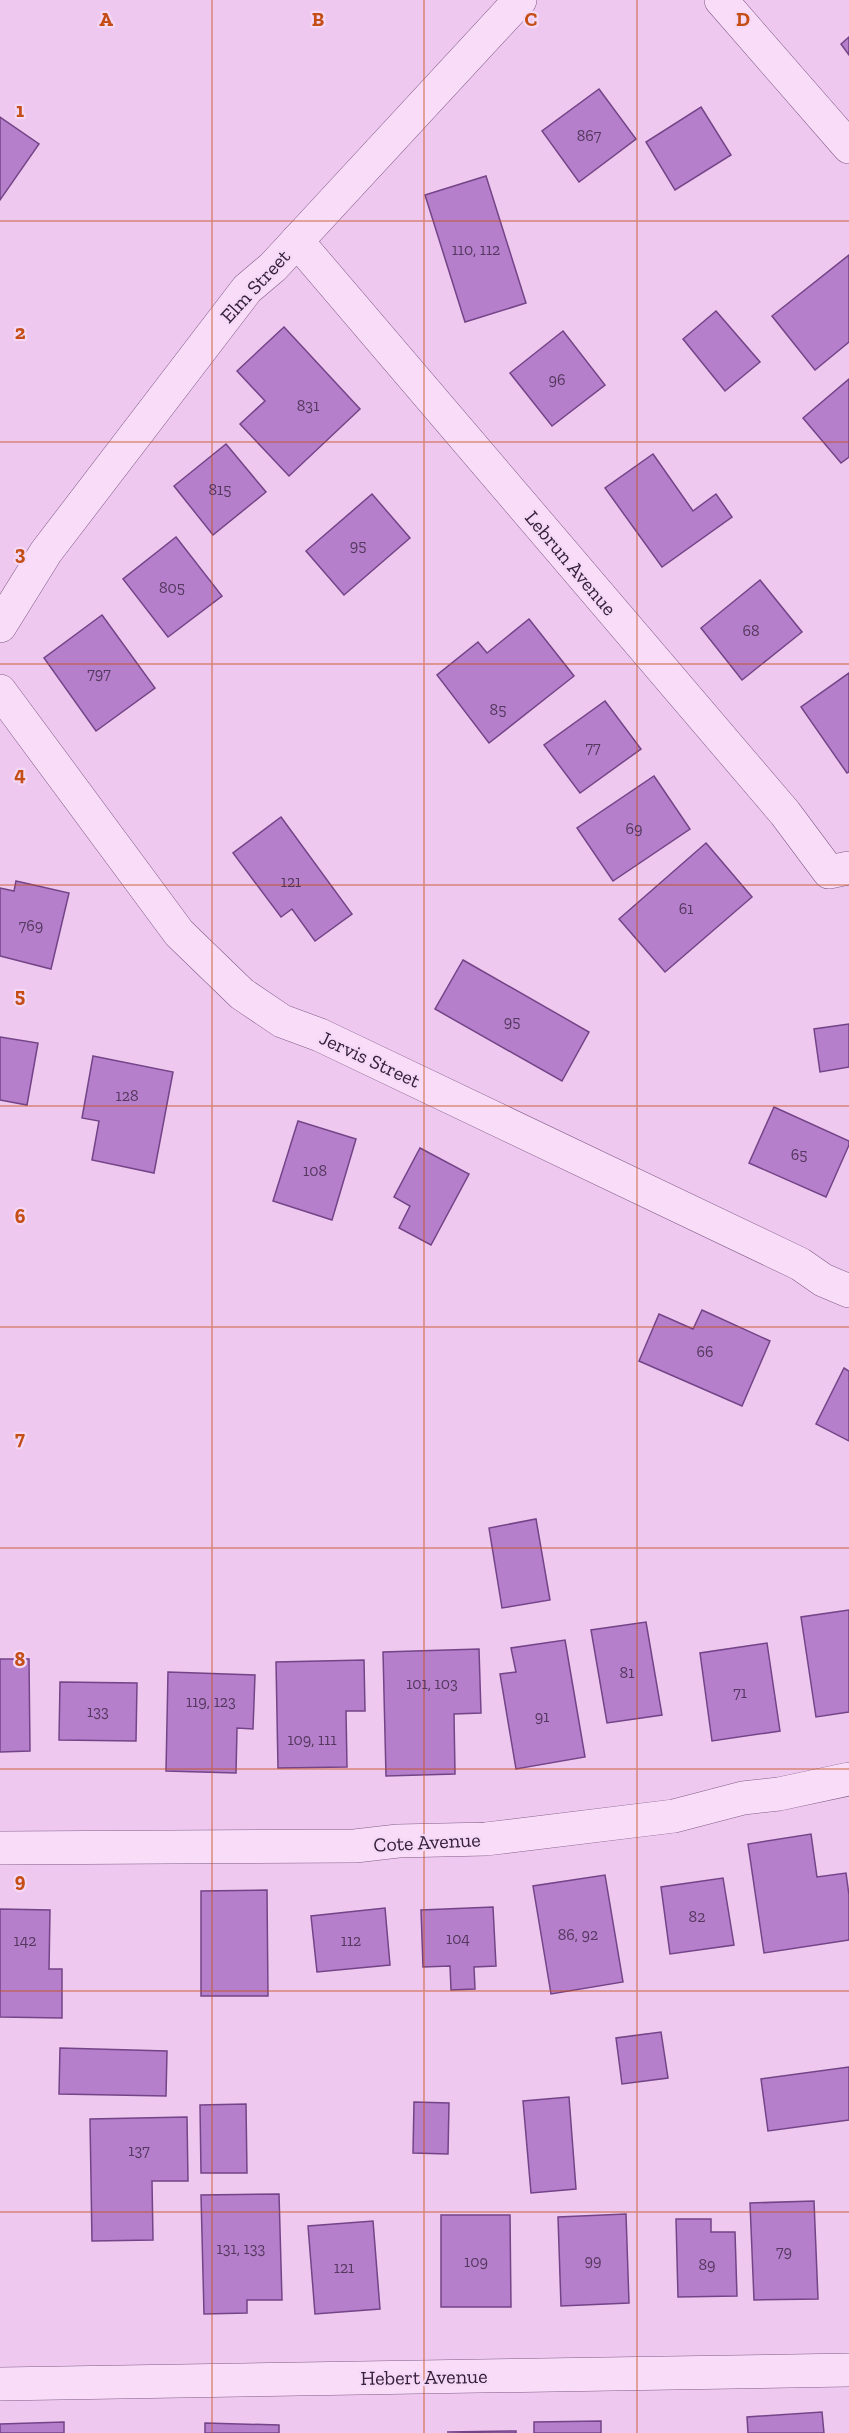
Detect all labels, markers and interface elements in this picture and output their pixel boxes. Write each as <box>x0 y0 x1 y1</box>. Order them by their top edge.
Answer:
text: A <box>99 7 113 31</box>
text: B <box>312 7 324 31</box>
text: C <box>525 7 538 31</box>
text: D <box>736 7 750 31</box>
text: 1 <box>16 98 24 122</box>
house number: 867 <box>577 126 602 145</box>
house number: 110, 112 <box>452 240 500 259</box>
street label: Elm Street <box>215 244 295 328</box>
text: 2 <box>15 320 26 344</box>
house number: 96 <box>549 370 566 389</box>
house number: 831 <box>297 396 319 415</box>
house number: 815 <box>209 480 231 499</box>
street label: Lebrun Avenue <box>520 506 622 620</box>
house number: 95 <box>350 536 366 555</box>
text: 3 <box>15 541 26 565</box>
house number: 805 <box>159 578 185 597</box>
house number: 68 <box>742 621 760 640</box>
house number: 797 <box>87 664 111 683</box>
house number: 85 <box>490 700 506 719</box>
house number: 77 <box>585 738 601 757</box>
text: 4 <box>14 762 26 786</box>
house number: 69 <box>626 819 643 838</box>
house number: 121 <box>281 872 301 891</box>
house number: 61 <box>679 899 693 918</box>
house number: 769 <box>19 916 43 935</box>
text: 5 <box>15 983 25 1007</box>
house number: 95 <box>504 1012 520 1031</box>
street label: Jervis Street <box>316 1025 425 1093</box>
house number: 128 <box>115 1086 139 1105</box>
house number: 65 <box>791 1145 807 1164</box>
house number: 108 <box>303 1161 327 1180</box>
text: 6 <box>15 1204 26 1228</box>
house number: 66 <box>697 1342 714 1361</box>
text: 7 <box>15 1426 25 1450</box>
text: 8 <box>15 1647 26 1671</box>
house number: 81 <box>620 1663 634 1682</box>
house number: 101, 103 <box>406 1674 458 1693</box>
house number: 71 <box>733 1683 747 1702</box>
house number: 119, 123 <box>186 1692 236 1711</box>
house number: 133 <box>87 1702 109 1721</box>
house number: 91 <box>535 1707 549 1726</box>
house number: 109, 111 <box>287 1730 337 1749</box>
street label: Cote Avenue <box>373 1827 481 1857</box>
text: 9 <box>15 1868 26 1892</box>
house number: 82 <box>689 1907 705 1926</box>
house number: 86, 92 <box>558 1925 598 1944</box>
house number: 104 <box>446 1929 470 1948</box>
house number: 142 <box>13 1931 37 1950</box>
house number: 112 <box>341 1931 361 1950</box>
house number: 137 <box>128 2141 150 2160</box>
house number: 131, 133 <box>217 2239 266 2258</box>
house number: 79 <box>776 2242 792 2261</box>
house number: 99 <box>585 2251 602 2270</box>
house number: 109 <box>464 2252 488 2271</box>
house number: 89 <box>698 2255 716 2274</box>
house number: 121 <box>334 2258 354 2277</box>
street label: Hebert Avenue <box>360 2364 488 2390</box>

